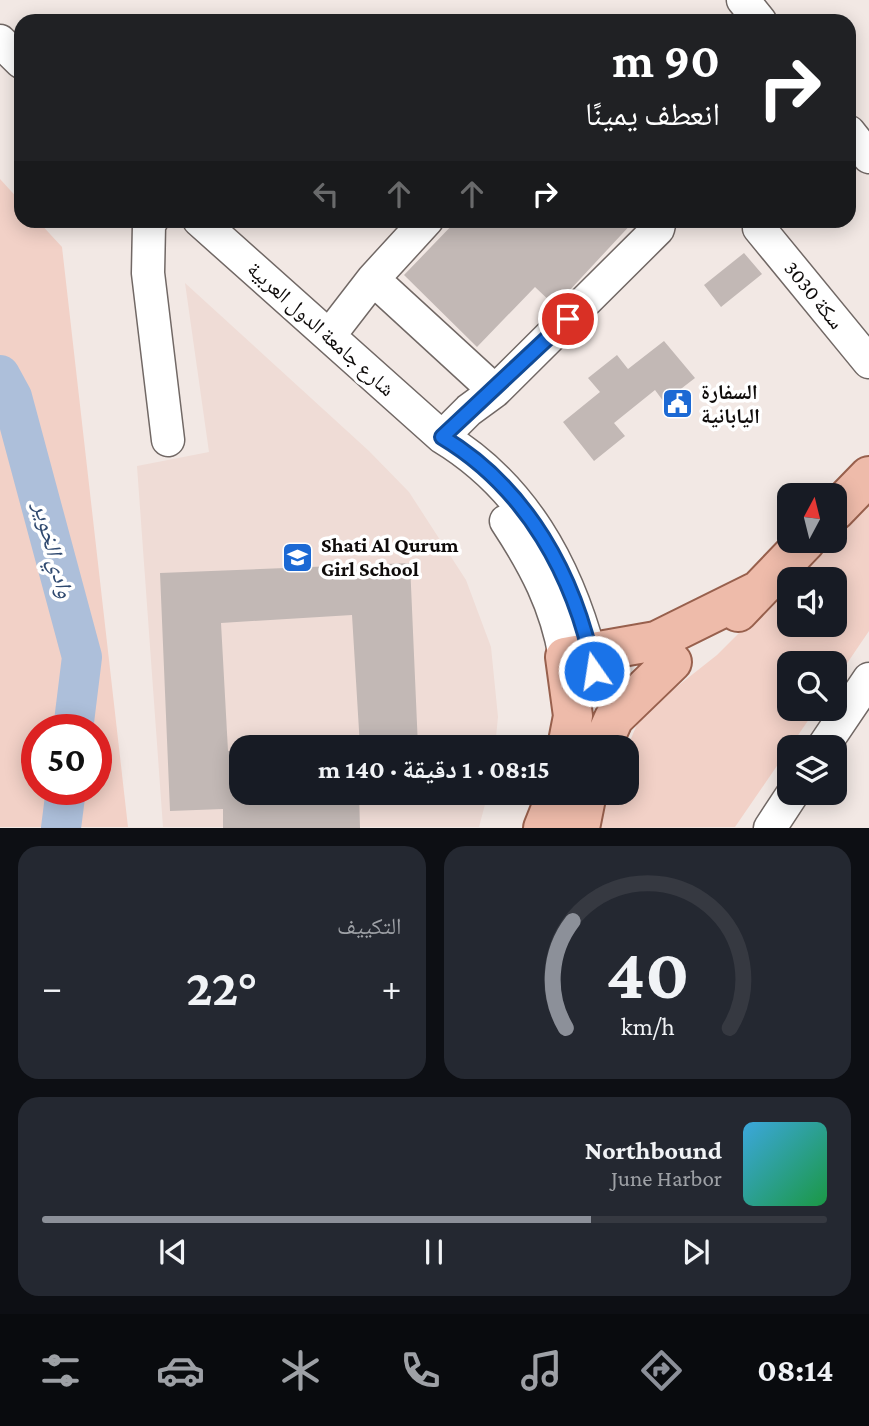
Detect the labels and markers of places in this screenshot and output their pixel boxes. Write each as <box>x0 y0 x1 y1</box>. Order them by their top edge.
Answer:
pin <box>538 289 598 349</box>
place label: السفارة اليابانية <box>701 380 760 428</box>
public building icon: السفارة اليابانية <box>661 387 695 421</box>
place label: Shati Al Qurum Girl School <box>321 533 459 581</box>
school or university icon: Shati Al Qurum Girl School <box>281 540 315 574</box>

